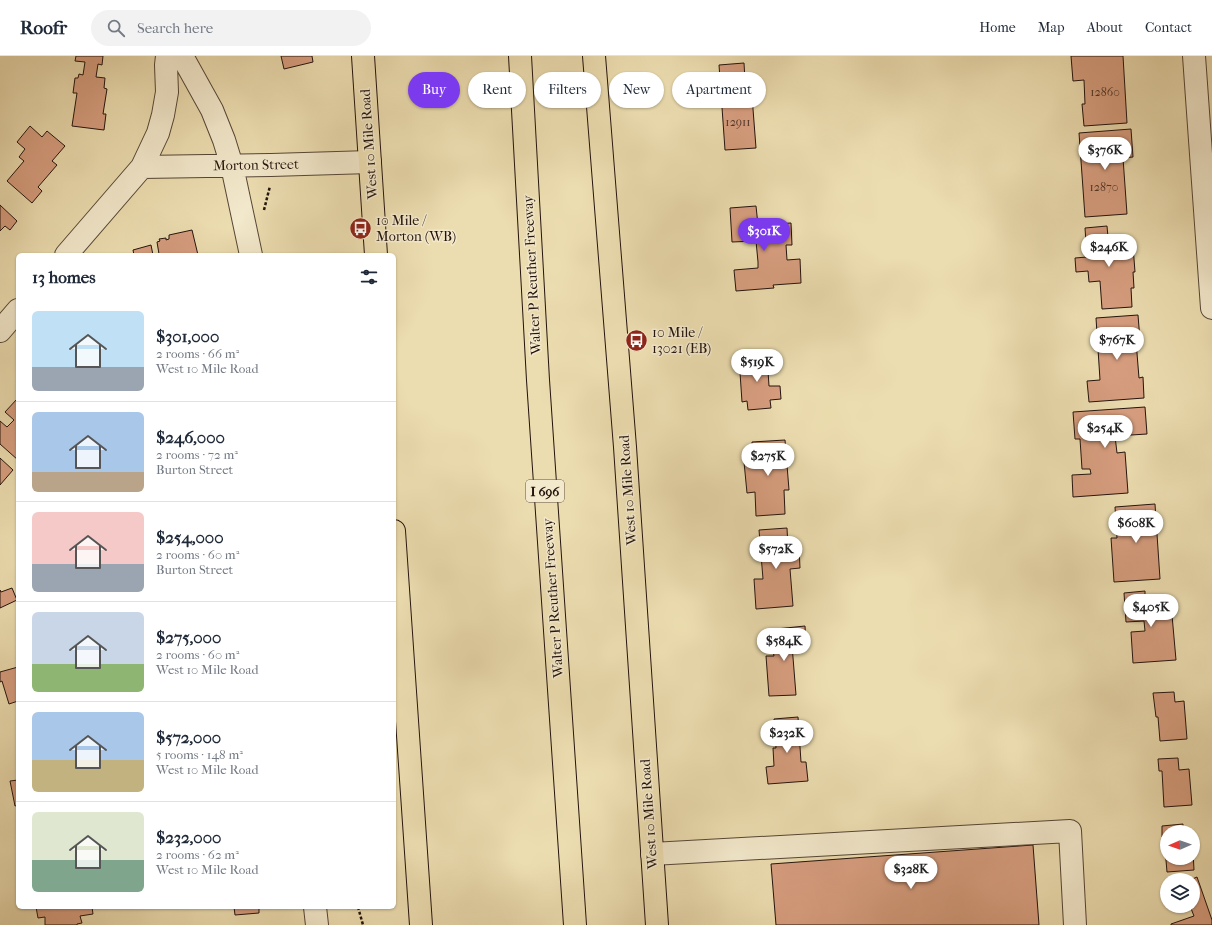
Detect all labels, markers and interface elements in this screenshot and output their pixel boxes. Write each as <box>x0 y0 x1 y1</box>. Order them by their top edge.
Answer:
search box <box>91 10 371 46</box>
text: Roofr <box>20 17 67 39</box>
icon: search <box>105 17 127 39</box>
text: Search here <box>137 19 213 37</box>
text: Home <box>979 19 1016 36</box>
text: Map <box>1038 19 1065 36</box>
text: About <box>1087 19 1123 36</box>
text: Contact <box>1145 19 1192 36</box>
chip: Buy <box>408 72 460 108</box>
chip: Rent <box>468 72 526 108</box>
chip: Filters <box>534 72 601 108</box>
chip: New <box>609 72 664 108</box>
chip: Apartment <box>672 72 766 108</box>
house number: 12860 <box>1090 85 1120 99</box>
street label: West 10 Mile Road <box>357 88 381 201</box>
house number: 12911 <box>725 115 751 129</box>
pin: $376K <box>1077 137 1133 171</box>
text: $376K <box>1087 142 1123 157</box>
street label: Morton Street <box>213 156 299 174</box>
house number: 12870 <box>1090 180 1118 194</box>
street label: Walter P Reuther Freeway <box>519 194 545 356</box>
place label: 10 Mile / Morton (WB) <box>376 212 456 245</box>
bus stop icon: 10 Mile / Morton (WB) <box>348 215 374 241</box>
pin: $301K <box>736 218 792 252</box>
text: $301K <box>747 223 781 238</box>
pin: $246K <box>1081 234 1137 268</box>
text: $246K <box>1090 239 1128 254</box>
icon: filters <box>358 266 380 288</box>
text: 13 homes <box>32 267 95 287</box>
place label: 10 Mile / 13021 (EB) <box>652 324 711 357</box>
text: $301,000 <box>156 326 219 346</box>
icon: home <box>64 327 112 375</box>
bus stop icon: 10 Mile / 13021 (EB) <box>623 327 649 353</box>
pin: $767K <box>1089 327 1145 361</box>
text: $767K <box>1099 332 1135 347</box>
text: 2 rooms · 66 m² <box>156 346 239 361</box>
pin: $519K <box>729 349 785 383</box>
text: $519K <box>740 354 774 369</box>
text: West 10 Mile Road <box>156 361 258 376</box>
pin: $254K <box>1077 415 1133 449</box>
text: $254K <box>1087 420 1123 435</box>
text: $246,000 <box>156 427 225 447</box>
icon: home <box>64 428 112 476</box>
street label: West 10 Mile Road <box>616 434 640 547</box>
pin: $275K <box>740 443 796 477</box>
text: 2 rooms · 72 m² <box>156 447 238 462</box>
text: $275K <box>750 448 786 463</box>
text: Burton Street <box>156 462 233 477</box>
road number: I 696 <box>526 480 564 502</box>
pin: $608K <box>1108 510 1164 544</box>
text: $608K <box>1117 515 1155 530</box>
street label: Walter P Reuther Freeway <box>539 517 567 679</box>
text: $254,000 <box>156 527 224 547</box>
icon: home <box>64 528 112 576</box>
pin: $572K <box>748 536 804 570</box>
text: $572K <box>758 541 794 556</box>
text: 2 rooms · 60 m² <box>156 547 239 562</box>
text: Burton Street <box>156 562 233 577</box>
pin: $405K <box>1123 594 1179 628</box>
text: $405K <box>1132 599 1170 614</box>
text: $275,000 <box>156 627 221 647</box>
icon: home <box>64 628 112 676</box>
pin: $584K <box>756 628 812 662</box>
text: $584K <box>766 633 802 648</box>
text: 2 rooms · 60 m² <box>156 647 239 662</box>
text: West 10 Mile Road <box>156 662 258 677</box>
pin: $232K <box>759 720 815 754</box>
text: $232K <box>769 725 805 740</box>
text: $572,000 <box>156 727 221 747</box>
icon: home <box>64 728 112 776</box>
text: 5 rooms · 148 m² <box>156 747 243 762</box>
street label: West 10 Mile Road <box>637 758 661 871</box>
text: West 10 Mile Road <box>156 762 258 777</box>
north arrow <box>1160 825 1200 865</box>
map controls <box>1160 825 1200 913</box>
text: $232,000 <box>156 827 221 847</box>
icon: home <box>64 828 112 876</box>
text: 2 rooms · 62 m² <box>156 847 239 862</box>
pin: $328K <box>883 856 939 890</box>
text: $328K <box>893 861 929 876</box>
text: West 10 Mile Road <box>156 862 258 877</box>
button: layers <box>1160 873 1200 913</box>

